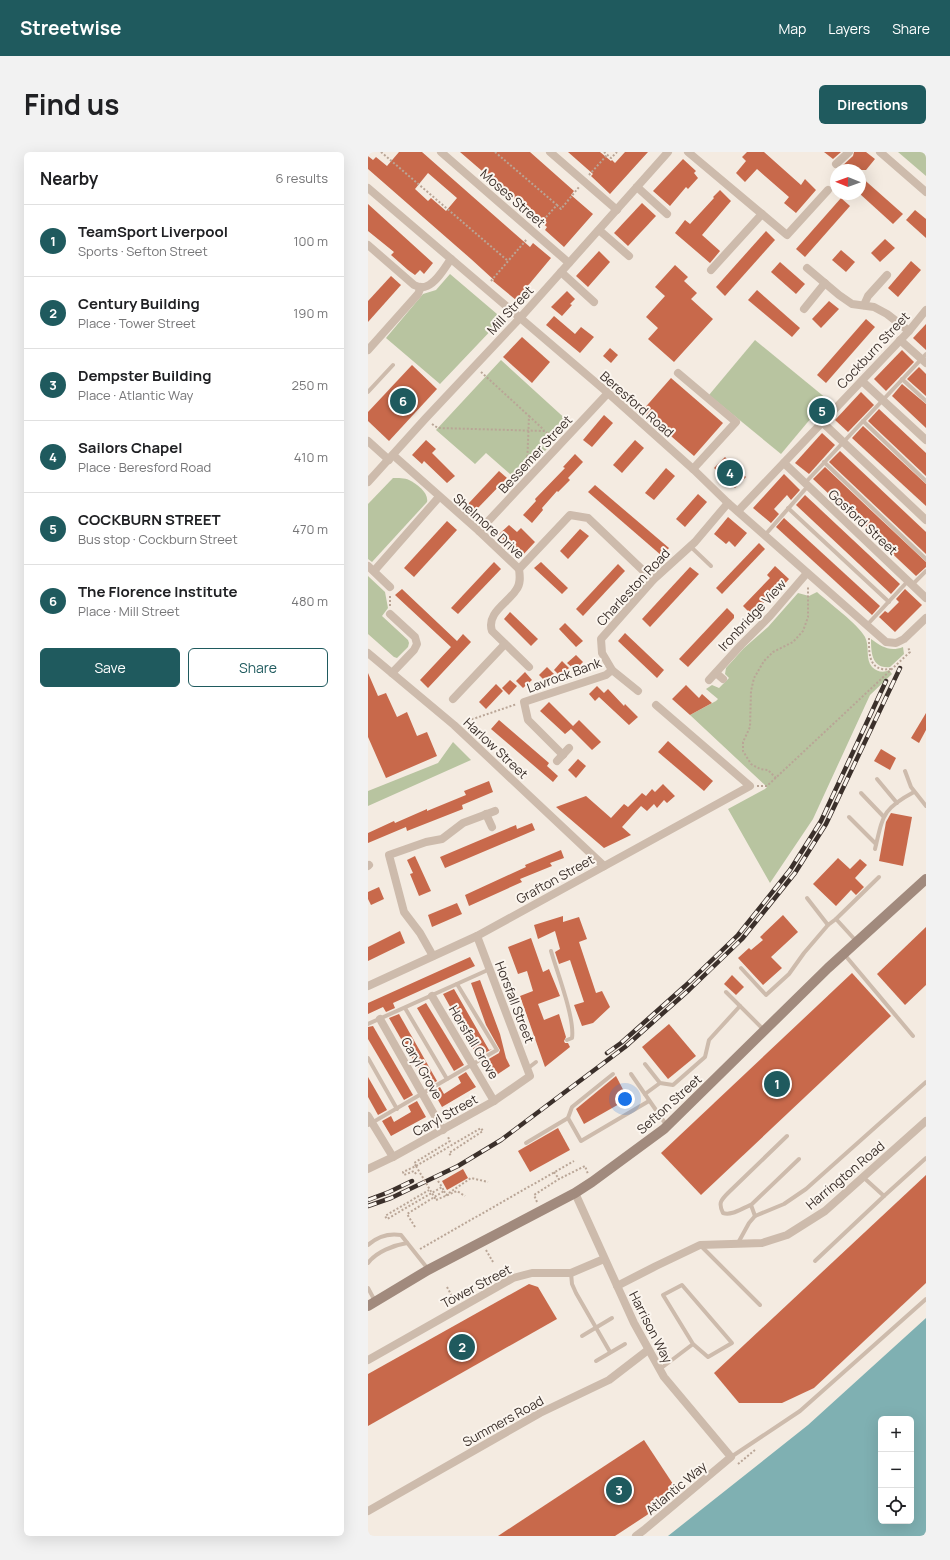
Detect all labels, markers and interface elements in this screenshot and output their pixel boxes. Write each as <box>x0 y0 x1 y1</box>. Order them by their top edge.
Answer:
text: Streetwise <box>20 15 122 41</box>
text: Map <box>778 19 806 38</box>
text: Layers <box>828 19 870 38</box>
text: Share <box>892 19 930 38</box>
text: Find us <box>24 85 119 123</box>
button: Directions <box>819 85 926 124</box>
north arrow <box>830 164 866 200</box>
street label: Moses Street <box>477 165 549 231</box>
text: Nearby <box>40 167 98 190</box>
text: 6 results <box>276 169 328 187</box>
text: TeamSport Liverpool <box>78 221 228 242</box>
text: 1 <box>50 232 56 250</box>
text: 100 m <box>293 232 328 250</box>
text: Sports · Sefton Street <box>78 242 208 260</box>
street label: Mill Street <box>483 282 537 338</box>
text: Century Building <box>78 293 200 314</box>
text: 2 <box>49 304 57 322</box>
text: 190 m <box>293 304 328 322</box>
street label: Cockburn Street <box>833 308 913 392</box>
text: Place · Tower Street <box>78 314 196 332</box>
text: Dempster Building <box>78 365 211 386</box>
street label: Beresford Road <box>596 367 678 441</box>
text: 3 <box>49 376 57 394</box>
text: 250 m <box>292 376 328 394</box>
text: Place · Atlantic Way <box>78 386 193 404</box>
pin: 6 <box>390 386 416 416</box>
pin: 5 <box>809 396 835 426</box>
street label: Bessemer Street <box>494 411 576 497</box>
text: Sailors Chapel <box>78 437 183 458</box>
text: 4 <box>49 448 57 466</box>
text: 410 m <box>294 448 328 466</box>
text: Place · Beresford Road <box>78 458 211 476</box>
pin: 4 <box>717 458 743 488</box>
street label: Gosford Street <box>824 485 902 559</box>
street label: Shelmore Drive <box>449 489 529 563</box>
text: COCKBURN STREET <box>78 509 221 530</box>
text: 5 <box>49 520 57 538</box>
text: 470 m <box>292 520 328 538</box>
text: Bus stop · Cockburn Street <box>78 530 238 548</box>
street label: Charleston Road <box>592 544 674 630</box>
street label: Ironbridge View <box>714 575 790 655</box>
text: The Florence Institute <box>78 581 238 602</box>
text: 6 <box>49 592 57 610</box>
text: 480 m <box>291 592 328 610</box>
text: Place · Mill Street <box>78 602 180 620</box>
button: Save <box>40 648 180 687</box>
button: Share <box>188 648 328 687</box>
street label: Lavrock Bank <box>524 653 604 697</box>
street label: Harlow Street <box>460 713 532 783</box>
street label: Grafton Street <box>513 850 597 908</box>
street label: Horsfall Street <box>491 958 539 1046</box>
street label: Horsfall Grove <box>445 1002 503 1083</box>
street label: Caryl Grove <box>397 1034 447 1103</box>
pin: 1 <box>764 1069 790 1099</box>
street label: Sefton Street <box>633 1070 705 1138</box>
your location <box>615 1089 635 1109</box>
street label: Caryl Street <box>409 1090 481 1140</box>
street label: Harrington Road <box>802 1137 888 1213</box>
street label: Tower Street <box>438 1260 514 1312</box>
street label: Harrison Way <box>625 1288 677 1366</box>
pin: 2 <box>449 1332 475 1362</box>
street label: Summers Road <box>459 1391 547 1451</box>
map controls <box>878 1416 914 1524</box>
button: + <box>878 1416 914 1452</box>
button: − <box>878 1452 914 1488</box>
street label: Atlantic Way <box>642 1457 710 1519</box>
pin: 3 <box>606 1475 632 1505</box>
button: locate <box>878 1488 914 1524</box>

